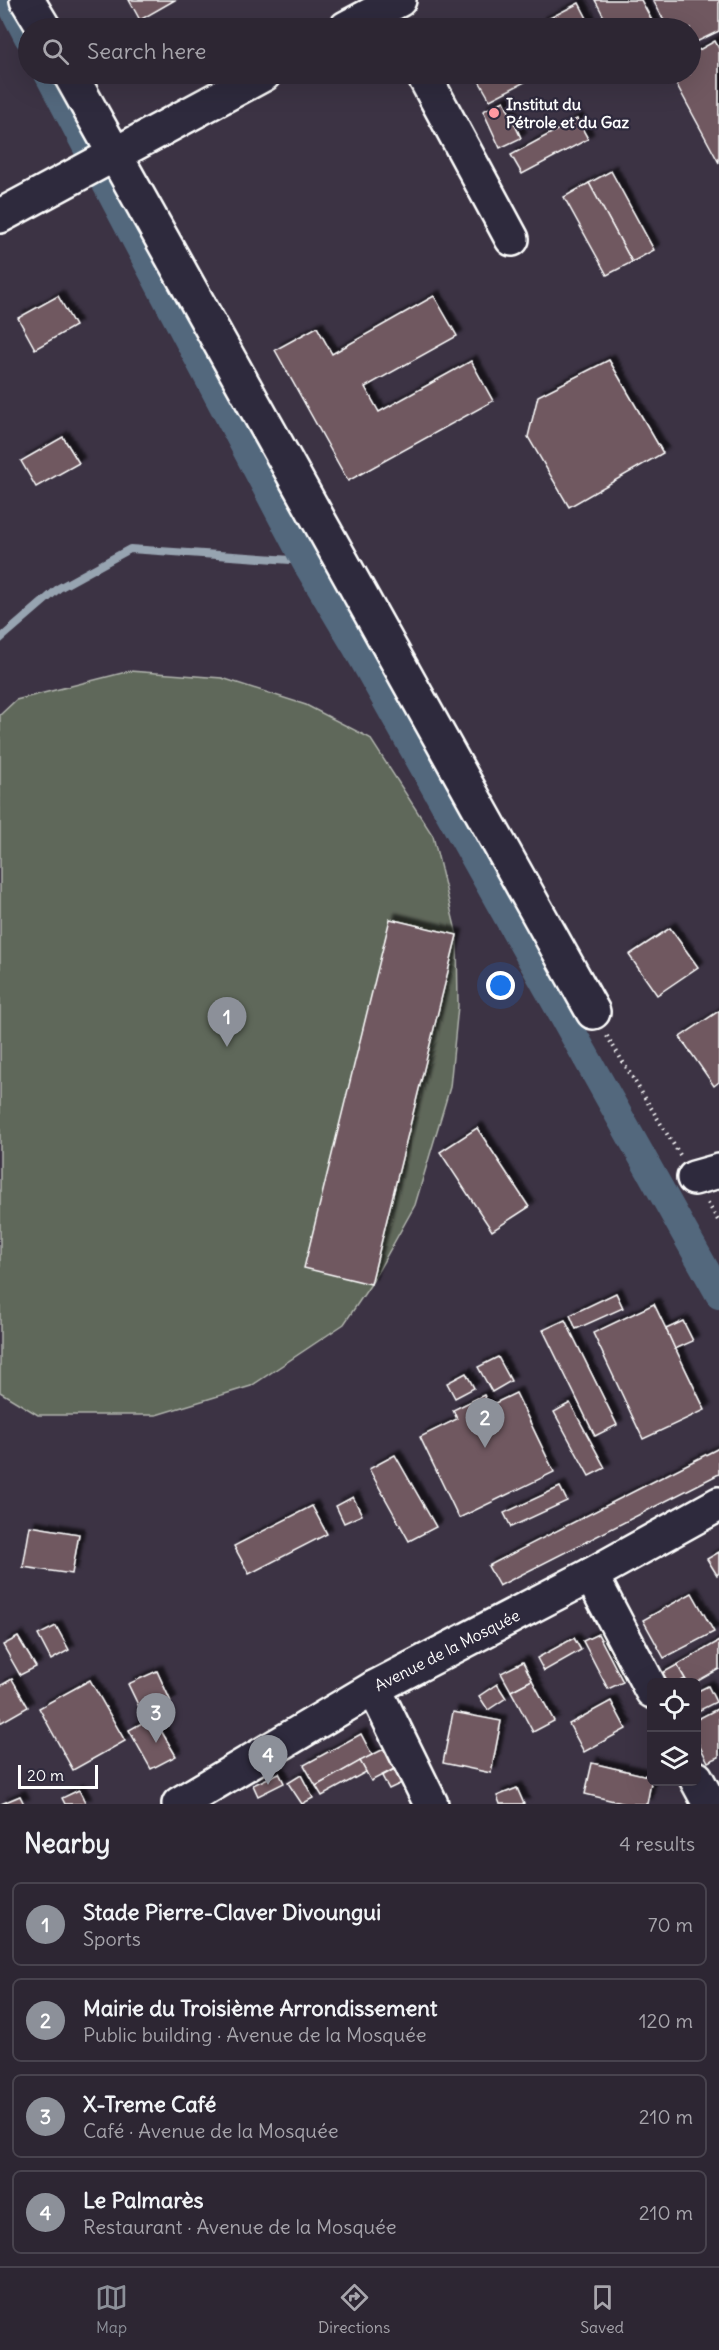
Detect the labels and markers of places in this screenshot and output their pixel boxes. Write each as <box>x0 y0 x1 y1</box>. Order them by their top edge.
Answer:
place label: Institut du Pétrole et du Gaz <box>506 94 629 132</box>
marker: Institut du Pétrole et du Gaz <box>487 106 501 120</box>
pin: 1 <box>208 998 246 1047</box>
pin: 2 <box>466 1398 504 1448</box>
pin: 3 <box>136 1694 176 1743</box>
pin: 4 <box>248 1736 288 1785</box>

